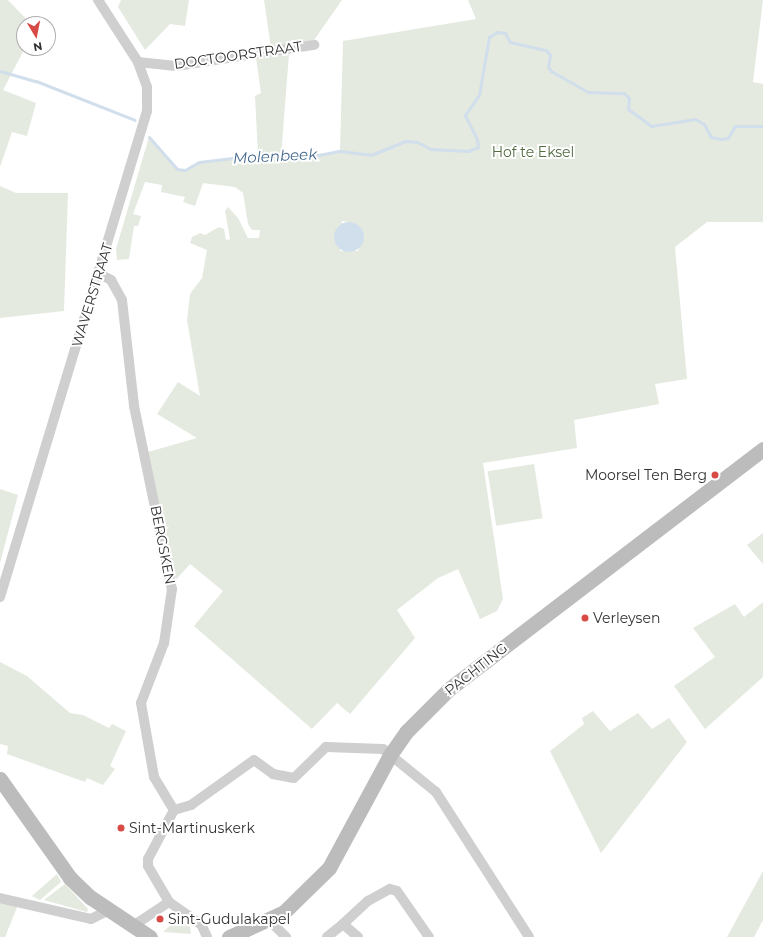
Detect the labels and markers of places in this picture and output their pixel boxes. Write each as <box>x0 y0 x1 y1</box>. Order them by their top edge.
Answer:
place label: Moorsel Ten Berg <box>585 467 707 483</box>
marker: Moorsel Ten Berg <box>710 470 720 480</box>
place label: Verleysen <box>593 610 660 626</box>
marker: Verleysen <box>580 613 590 623</box>
place label: Sint-Martinuskerk <box>129 820 255 836</box>
marker: Sint-Martinuskerk <box>116 823 126 833</box>
place label: Sint-Gudulakapel <box>168 911 290 927</box>
marker: Sint-Gudulakapel <box>155 914 165 924</box>

